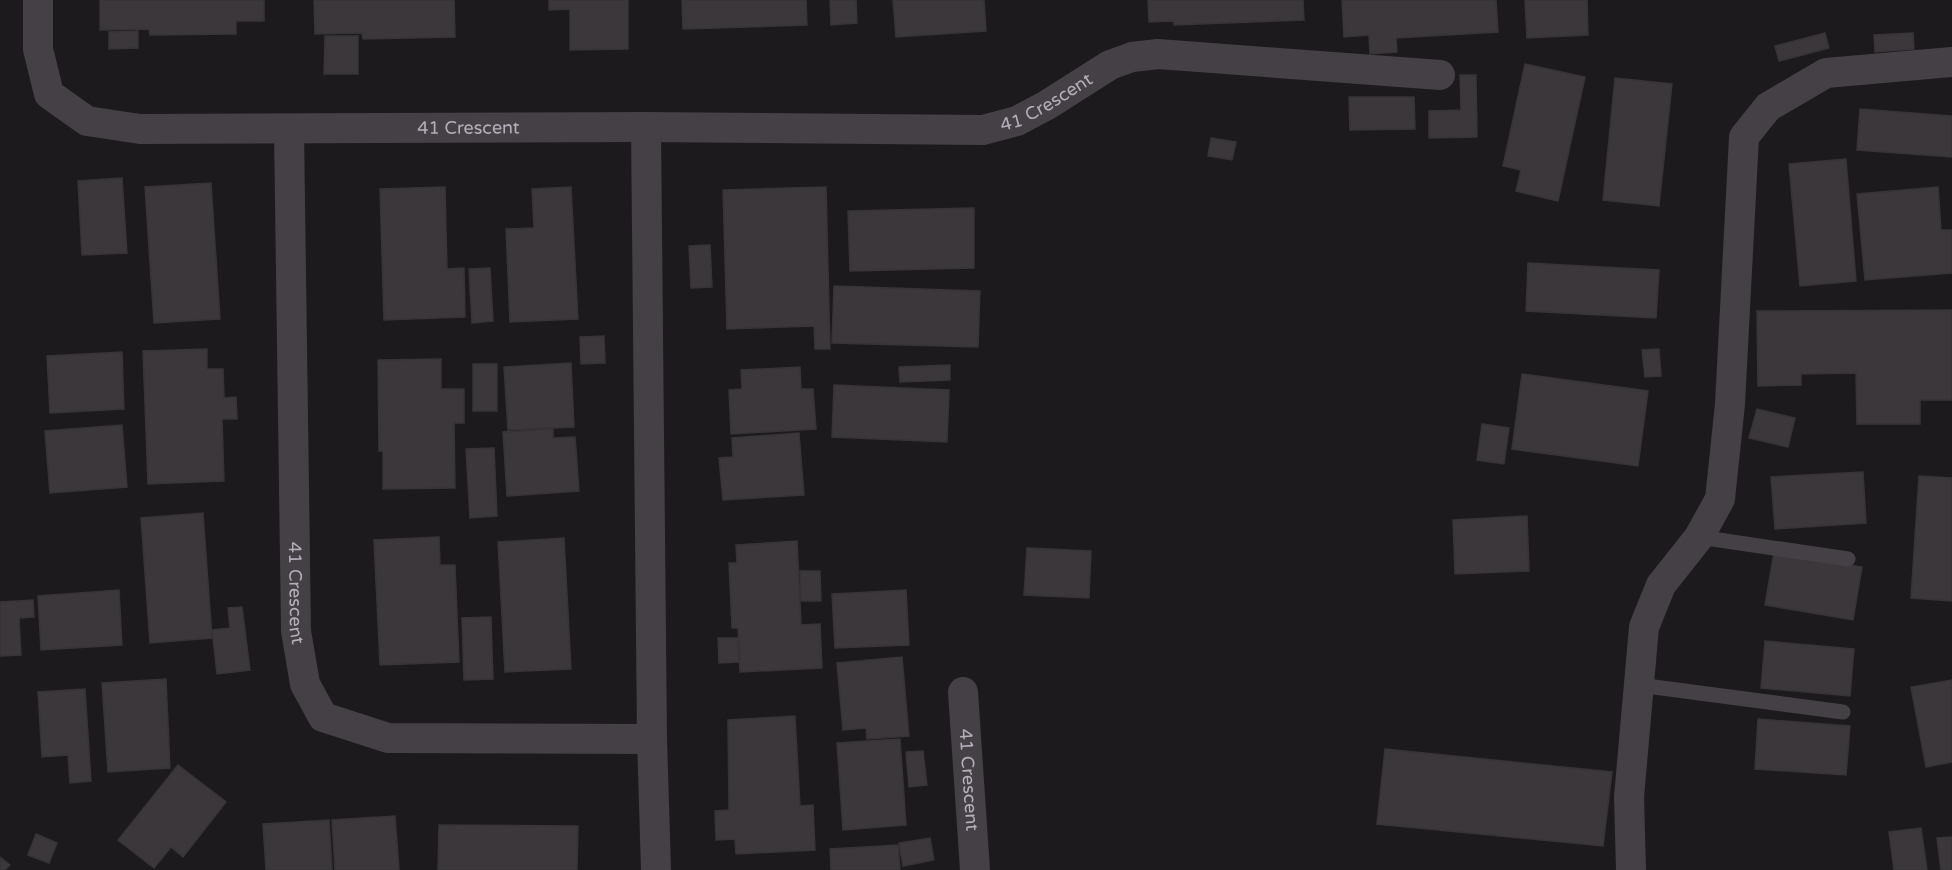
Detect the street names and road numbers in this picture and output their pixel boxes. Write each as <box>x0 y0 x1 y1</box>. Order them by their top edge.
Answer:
street label: 41 Crescent <box>998 68 1097 136</box>
street label: 41 Crescent <box>417 116 520 139</box>
street label: 41 Crescent <box>284 542 309 646</box>
street label: 41 Crescent <box>954 728 983 832</box>

